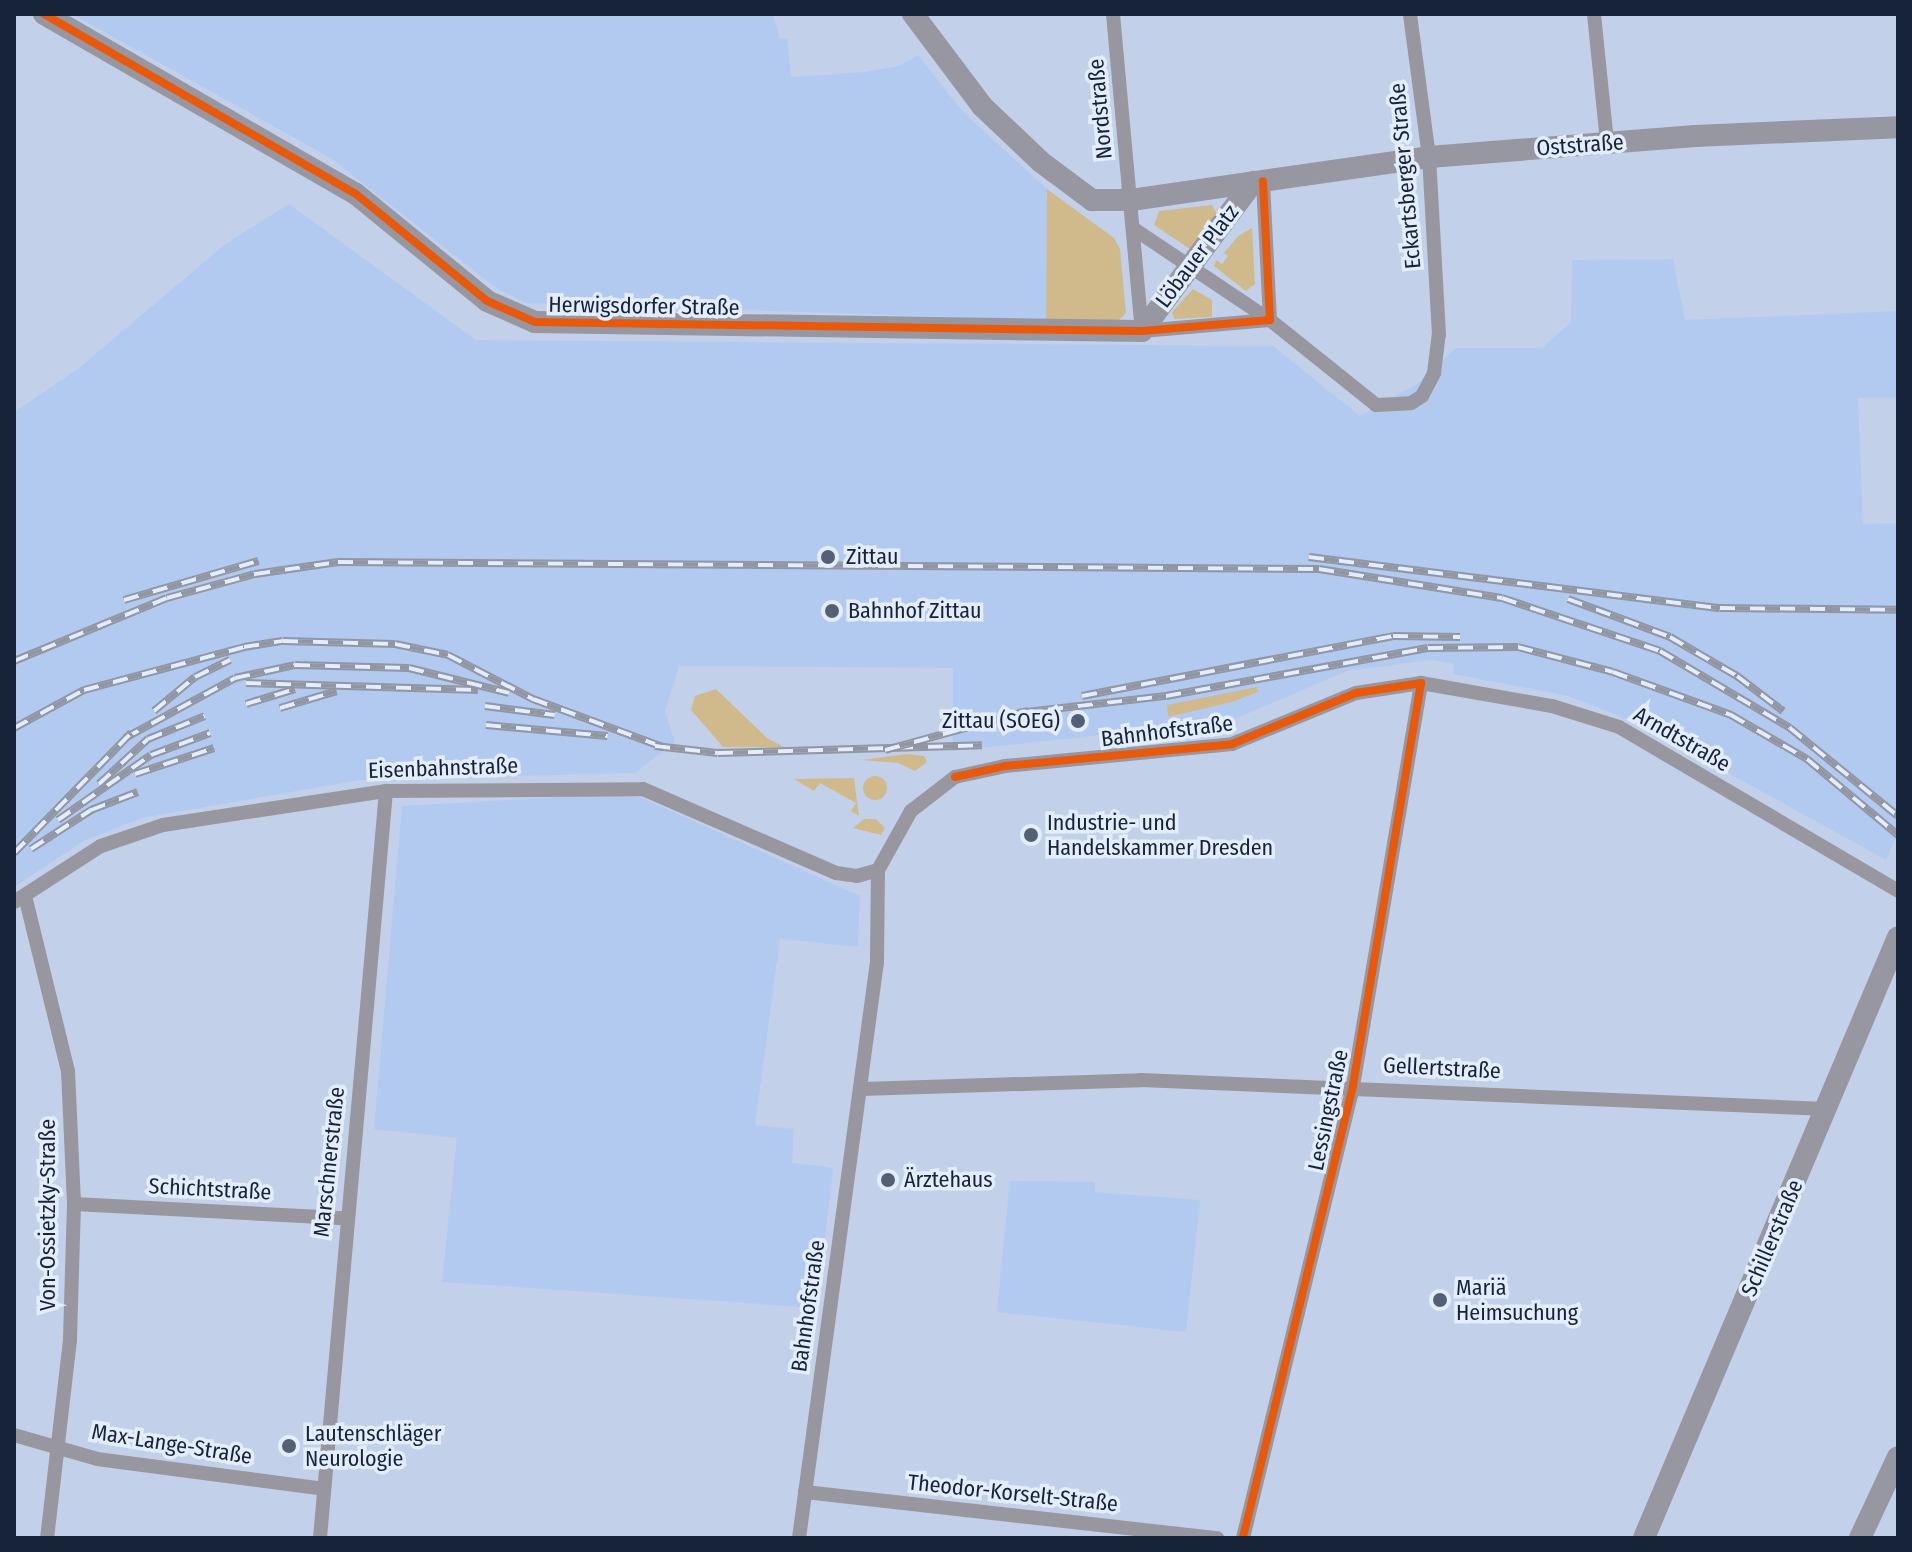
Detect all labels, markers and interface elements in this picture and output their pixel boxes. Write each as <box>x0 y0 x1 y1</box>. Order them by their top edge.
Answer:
street label: Nordstraße <box>1082 58 1118 160</box>
street label: Eckartsberger Straße <box>1384 82 1426 270</box>
street label: Oststraße <box>1535 129 1625 161</box>
street label: Löbauer Platz <box>1150 199 1244 313</box>
street label: Herwigsdorfer Straße <box>548 291 740 321</box>
place label: Zittau <box>846 544 898 570</box>
marker: Zittau <box>817 546 839 568</box>
place label: Bahnhof Zittau <box>848 598 982 624</box>
marker: Bahnhof Zittau <box>823 602 841 620</box>
street label: Arndtstraße <box>1629 701 1735 777</box>
place label: Zittau (SOEG) <box>942 708 1060 734</box>
marker: Zittau (SOEG) <box>1067 710 1089 732</box>
street label: Bahnhofstraße <box>1099 710 1235 752</box>
street label: Eisenbahnstraße <box>367 752 519 784</box>
place label: Industrie- und Handelskammer Dresden <box>1047 809 1273 860</box>
marker: Industrie- und Handelskammer Dresden <box>1022 826 1040 844</box>
street label: Lessingstraße <box>1302 1047 1354 1173</box>
street label: Gellertstraße <box>1383 1052 1501 1084</box>
street label: Marschnerstraße <box>308 1086 350 1238</box>
street label: Von-Ossietzky-Straße <box>35 1119 61 1311</box>
place label: Ärztehaus <box>904 1167 993 1193</box>
marker: Ärztehaus <box>879 1171 897 1189</box>
street label: Schichtstraße <box>148 1173 272 1205</box>
street label: Schillerstraße <box>1736 1176 1808 1300</box>
street label: Bahnhofstraße <box>786 1238 830 1374</box>
place label: Mariä Heimsuchung <box>1456 1274 1578 1326</box>
marker: Mariä Heimsuchung <box>1431 1291 1449 1309</box>
street label: Max-Lange-Straße <box>90 1418 254 1470</box>
place label: Lautenschläger Neurologie <box>305 1420 441 1472</box>
marker: Lautenschläger Neurologie <box>280 1437 298 1455</box>
street label: Theodor-Korselt-Straße <box>907 1469 1119 1517</box>

